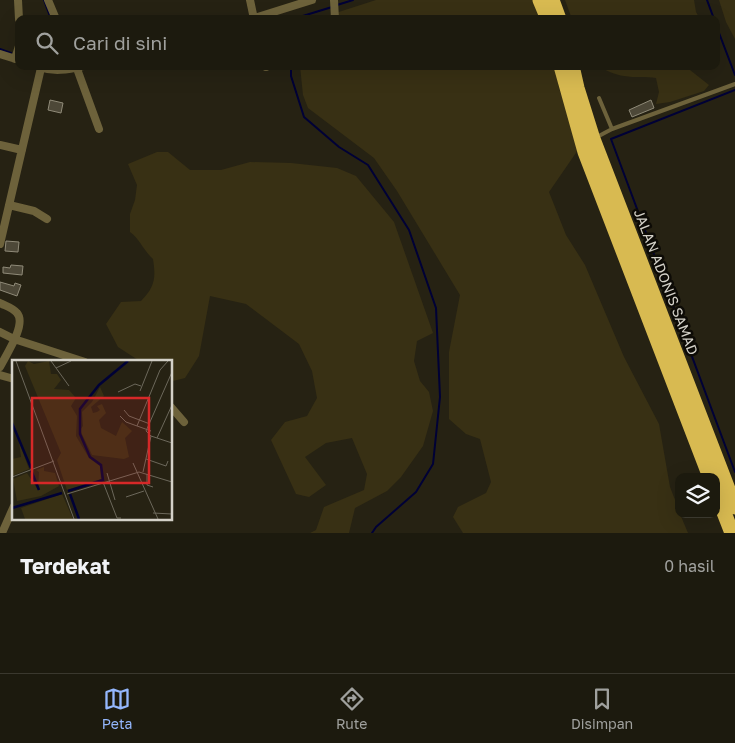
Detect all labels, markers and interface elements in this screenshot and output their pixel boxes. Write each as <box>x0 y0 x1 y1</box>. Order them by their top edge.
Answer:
search box <box>15 15 720 70</box>
icon: search <box>33 29 61 57</box>
text: Cari di sini <box>73 31 167 54</box>
street label: JALAN ADONIS SAMAD <box>631 206 702 357</box>
inset map <box>12 360 172 520</box>
map controls <box>675 473 720 518</box>
button: layers <box>675 473 720 518</box>
text: Terdekat <box>20 553 110 579</box>
text: 0 hasil <box>664 556 715 576</box>
tab: Peta <box>102 685 132 732</box>
tab: Rute <box>336 685 367 732</box>
tab: Disimpan <box>571 685 633 732</box>

